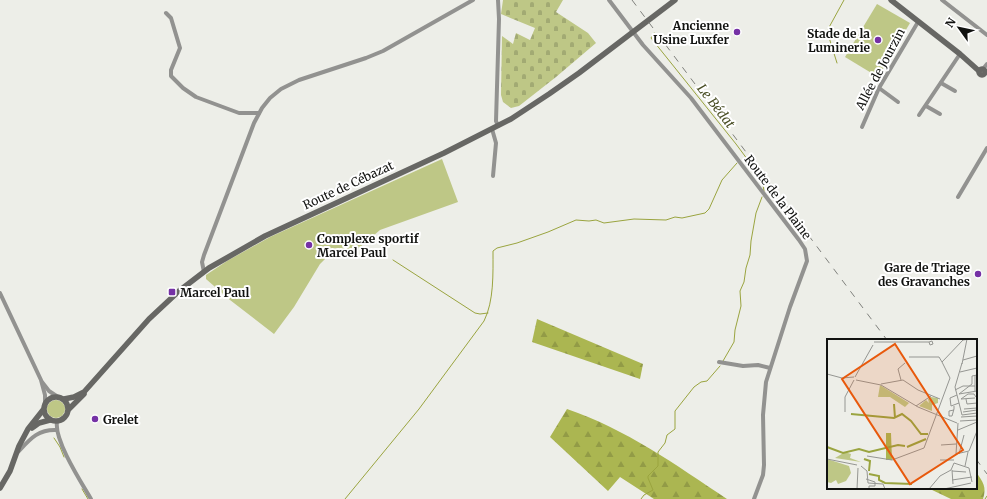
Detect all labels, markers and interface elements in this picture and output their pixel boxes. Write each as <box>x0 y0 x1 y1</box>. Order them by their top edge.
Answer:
north arrow <box>939 8 979 48</box>
text: N <box>942 15 959 30</box>
place label: Ancienne Usine Luxfer <box>653 18 729 47</box>
place label: Stade de la Luminerie <box>807 26 871 55</box>
street label: Allée de Jourzin <box>852 26 908 113</box>
marker: Ancienne Usine Luxfer <box>732 27 742 37</box>
marker: Stade de la Luminerie <box>873 35 883 45</box>
water label: Le Bédat <box>693 80 739 132</box>
street label: Route de la Plaine <box>741 152 815 242</box>
street label: Route de Cébazat <box>300 157 396 213</box>
place label: Complexe sportif Marcel Paul <box>317 231 420 260</box>
marker: Complexe sportif Marcel Paul <box>304 240 314 250</box>
place label: Gare de Triage des Gravanches <box>878 260 971 289</box>
marker: Gare de Triage des Gravanches <box>973 269 983 279</box>
place label: Marcel Paul <box>180 285 249 300</box>
marker: Marcel Paul <box>167 287 177 297</box>
inset map <box>827 339 977 489</box>
place label: Grelet <box>103 412 139 427</box>
marker: Grelet <box>90 414 100 424</box>

